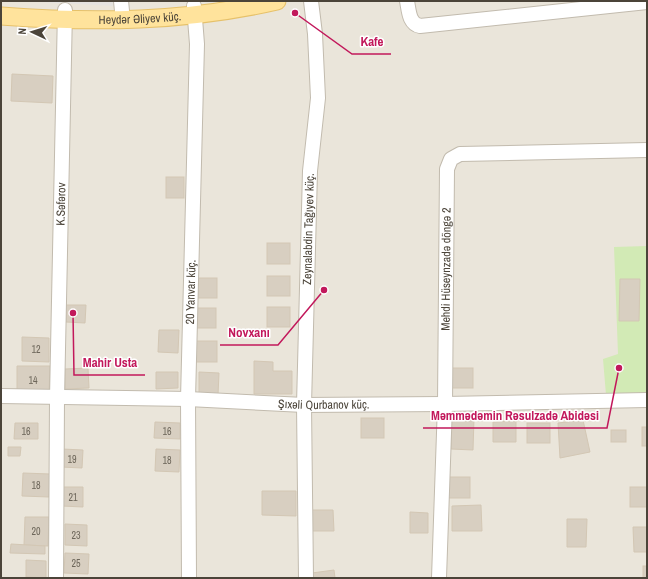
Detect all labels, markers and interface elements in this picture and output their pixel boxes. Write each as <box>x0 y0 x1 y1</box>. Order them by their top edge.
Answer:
street label: Heydər Əliyev küç. <box>98 8 182 28</box>
north arrow <box>12 12 52 52</box>
text: N <box>15 28 29 35</box>
callout: Kafe <box>352 29 391 54</box>
text: Kafe <box>360 33 384 50</box>
street label: Zeynalabdin Tağıyev küç. <box>299 173 318 285</box>
street label: K.Səfərov <box>53 182 69 226</box>
street label: Mehdi Hüseynzadə döngə 2 <box>438 207 455 331</box>
street label: 20 Yanvar küç. <box>182 259 200 325</box>
callout: Novxanı <box>220 320 278 345</box>
text: Novxanı <box>228 324 270 341</box>
house number: 12 <box>31 343 41 356</box>
callout: Mahir Usta <box>74 350 145 375</box>
text: Mahir Usta <box>83 354 137 371</box>
house number: 14 <box>28 374 38 387</box>
street label: Şıxəli Qurbanov küç. <box>278 396 370 413</box>
callout: Məmmədəmin Rəsulzadə Abidəsi <box>423 403 607 428</box>
text: Məmmədəmin Rəsulzadə Abidəsi <box>431 407 599 424</box>
house number: 16 <box>21 425 31 438</box>
house number: 16 <box>162 425 172 438</box>
house number: 19 <box>67 453 77 466</box>
house number: 18 <box>162 454 172 467</box>
house number: 18 <box>31 479 41 492</box>
house number: 21 <box>68 491 78 504</box>
house number: 20 <box>31 525 41 538</box>
house number: 23 <box>71 529 81 542</box>
house number: 25 <box>71 557 81 570</box>

